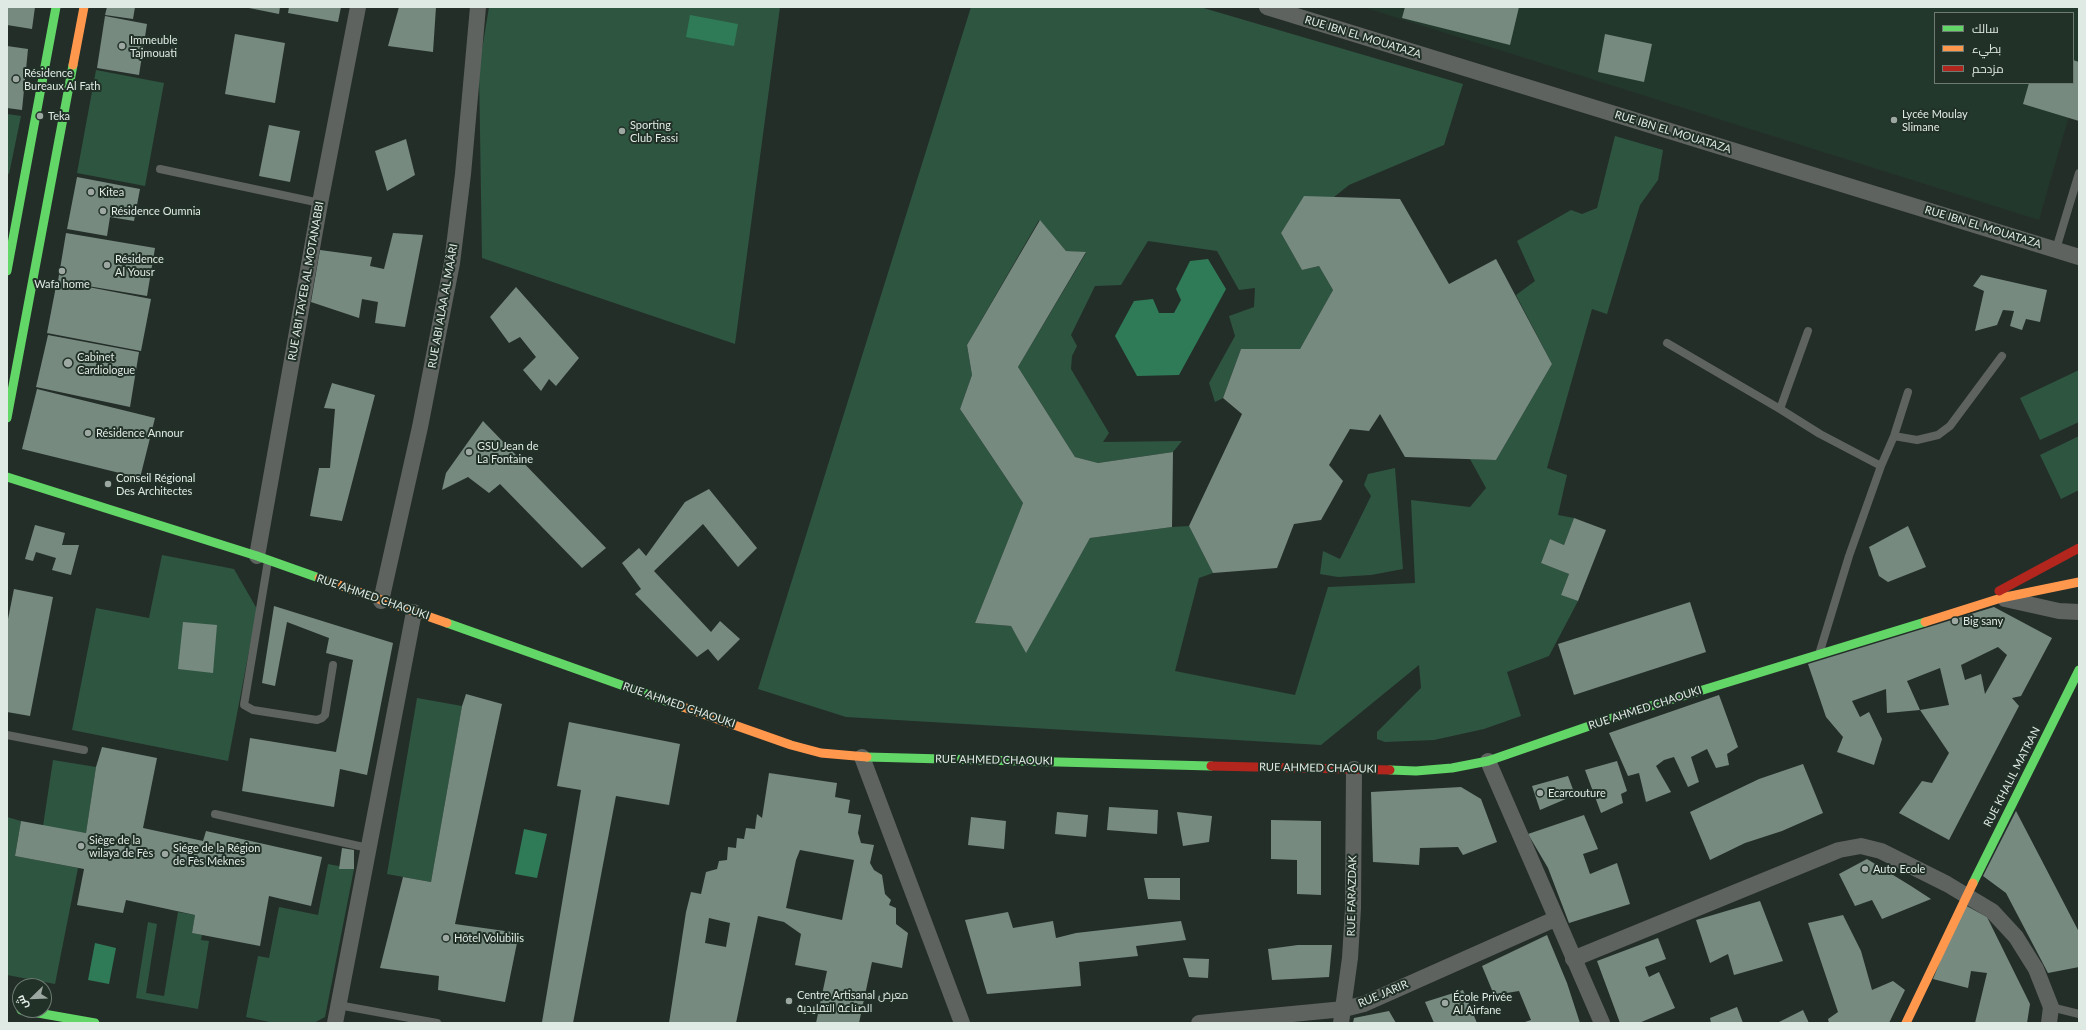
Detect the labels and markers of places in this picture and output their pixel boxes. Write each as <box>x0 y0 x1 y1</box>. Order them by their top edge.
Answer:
place label: Immeuble Tajmouati <box>130 33 178 59</box>
marker: Immeuble Tajmouati <box>117 41 127 51</box>
place label: Résidence Bureaux Al Fath <box>24 66 100 92</box>
marker: Résidence Bureaux Al Fath <box>11 74 21 84</box>
place label: Lycée Moulay Slimane <box>1902 107 1968 133</box>
place label: Teka <box>48 109 70 123</box>
marker: Teka <box>35 111 45 121</box>
marker: Lycée Moulay Slimane <box>1889 115 1899 125</box>
place label: Sporting Club Fassi <box>630 118 678 144</box>
marker: Sporting Club Fassi <box>617 126 627 136</box>
place label: Kitea <box>99 185 124 199</box>
marker: Kitea <box>86 187 96 197</box>
place label: Résidence Oumnia <box>111 204 201 218</box>
marker: Résidence Oumnia <box>98 206 108 216</box>
place label: Résidence Al Yousr <box>115 252 164 278</box>
marker: Résidence Al Yousr <box>102 260 112 270</box>
marker: Wafa home <box>57 266 67 276</box>
place label: Wafa home <box>34 277 90 291</box>
place label: Cabinet Cardiologue <box>77 350 135 376</box>
marker: Cabinet Cardiologue <box>62 357 74 369</box>
place label: Résidence Annour <box>96 426 184 440</box>
marker: Résidence Annour <box>83 428 93 438</box>
place label: GSU Jean de La Fontaine <box>477 439 539 465</box>
marker: GSU Jean de La Fontaine <box>464 447 474 457</box>
place label: Conseil Régional Des Architectes <box>116 471 195 497</box>
marker: Conseil Régional Des Architectes <box>103 479 113 489</box>
place label: Big sany <box>1963 614 2003 628</box>
marker: Big sany <box>1950 616 1960 626</box>
place label: Ecarcouture <box>1548 786 1606 800</box>
marker: Ecarcouture <box>1535 788 1545 798</box>
place label: Siège de la wilaya de Fès <box>89 833 153 859</box>
marker: Siège de la wilaya de Fès <box>76 841 86 851</box>
place label: Siége de la Région de Fès Meknes <box>173 841 260 867</box>
marker: Siége de la Région de Fès Meknes <box>160 849 170 859</box>
place label: Auto Ecole <box>1873 862 1925 876</box>
marker: Auto Ecole <box>1860 864 1870 874</box>
place label: Hôtel Volubilis <box>454 931 524 945</box>
marker: Hôtel Volubilis <box>441 933 451 943</box>
place label: Centre Artisanal معرض الصناعة التقليدية <box>797 988 908 1014</box>
place label: École Privée Al Airfane <box>1453 990 1512 1016</box>
marker: Centre Artisanal معرض الصناعة التقليدية <box>784 996 794 1006</box>
marker: École Privée Al Airfane <box>1440 998 1450 1008</box>

